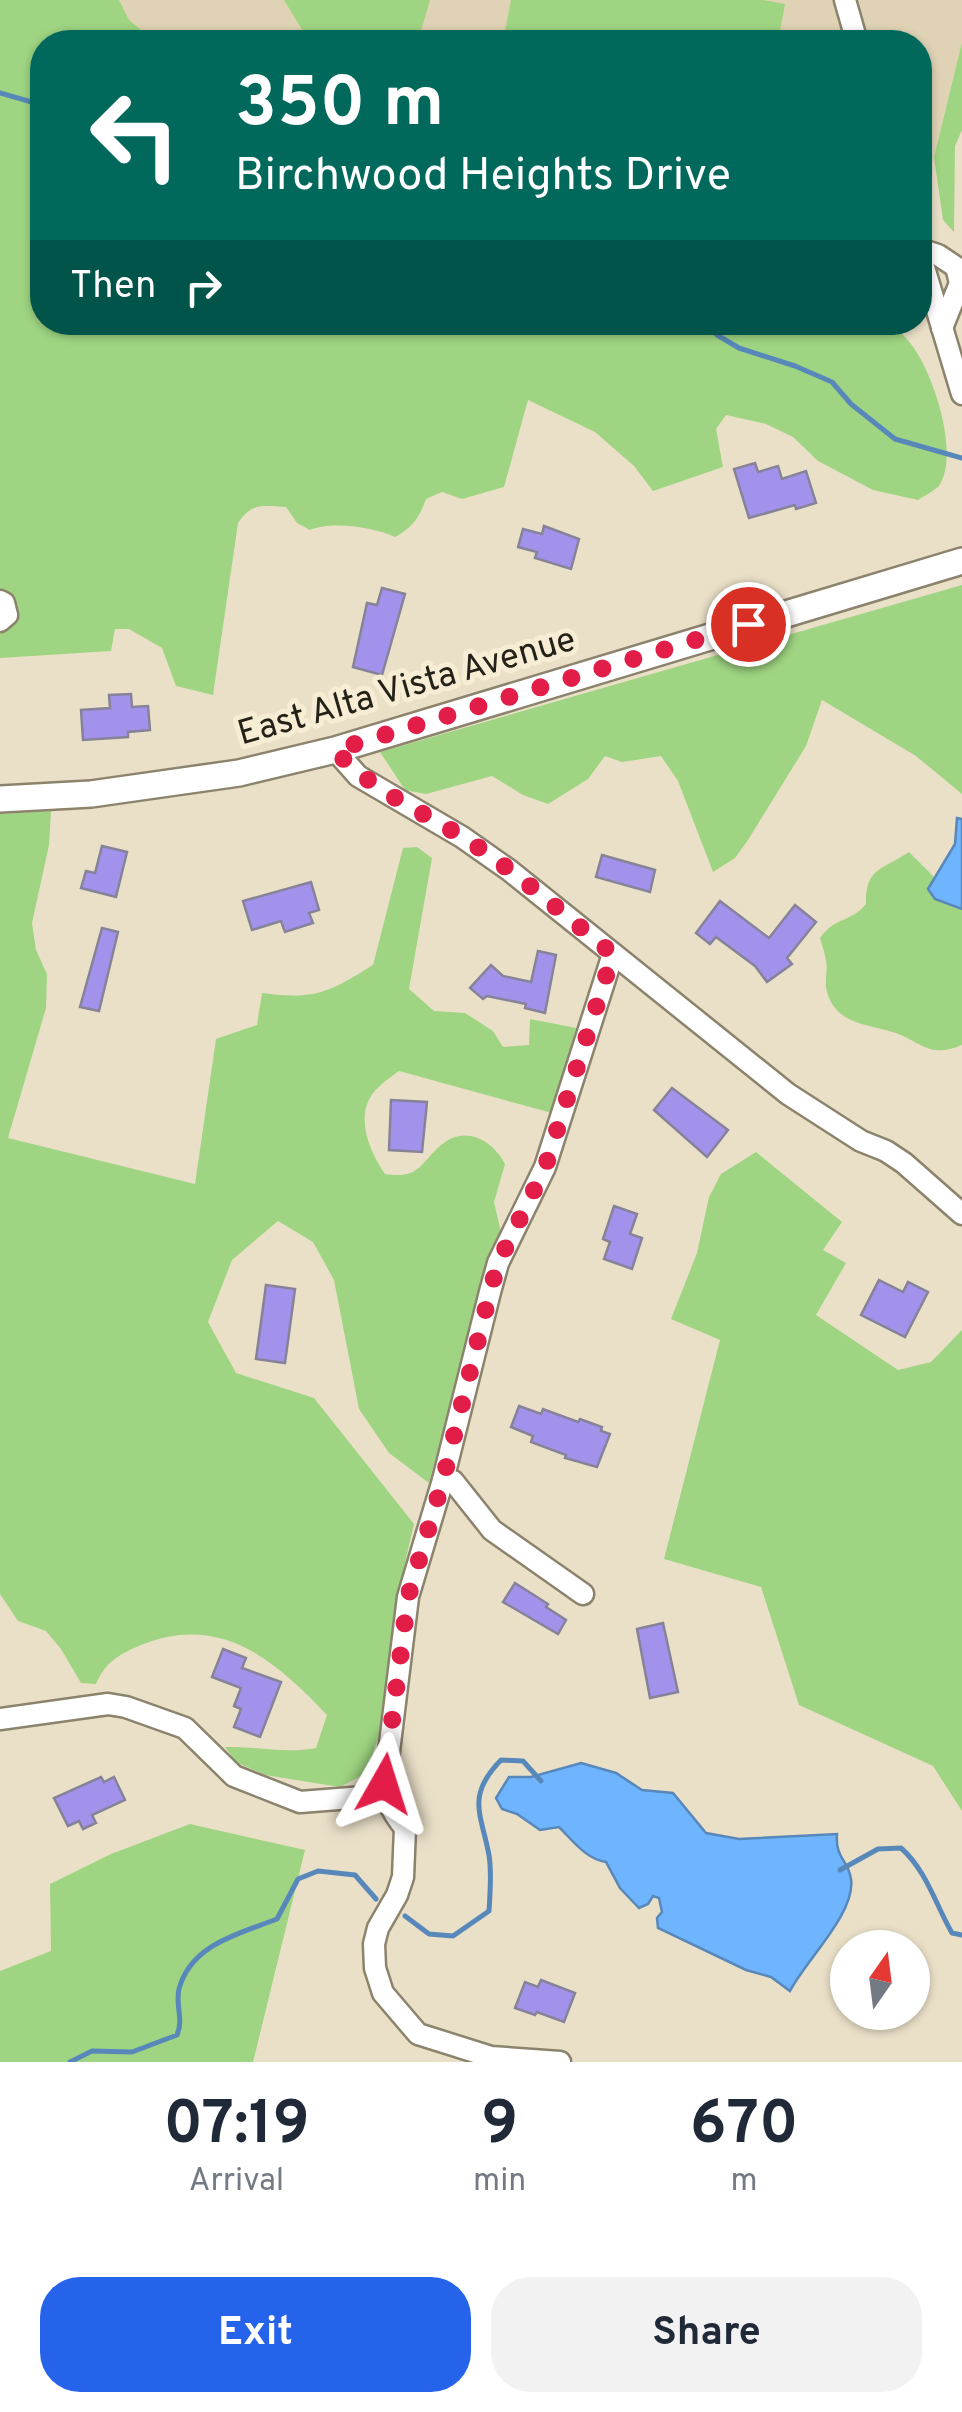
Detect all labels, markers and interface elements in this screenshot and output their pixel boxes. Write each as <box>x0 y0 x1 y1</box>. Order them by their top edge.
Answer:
text: 350 m <box>235 62 444 151</box>
icon: left <box>70 70 200 200</box>
text: Birchwood Heights Drive <box>235 149 731 206</box>
icon: right <box>176 260 231 315</box>
text: Then <box>70 263 156 312</box>
pin <box>706 582 791 667</box>
icon: arrive <box>721 597 776 652</box>
street label: East Alta Vista Avenue <box>233 619 581 757</box>
position arrow <box>332 1732 436 1836</box>
north arrow <box>830 1930 930 2030</box>
map controls <box>830 1930 930 2030</box>
text: 07:19 <box>164 2089 310 2165</box>
text: 9 <box>481 2089 518 2165</box>
text: 670 <box>690 2089 798 2165</box>
text: Arrival <box>189 2162 284 2202</box>
text: min <box>473 2162 526 2202</box>
text: m <box>731 2162 758 2202</box>
button: Exit <box>40 2277 471 2392</box>
button: Share <box>491 2277 922 2392</box>

